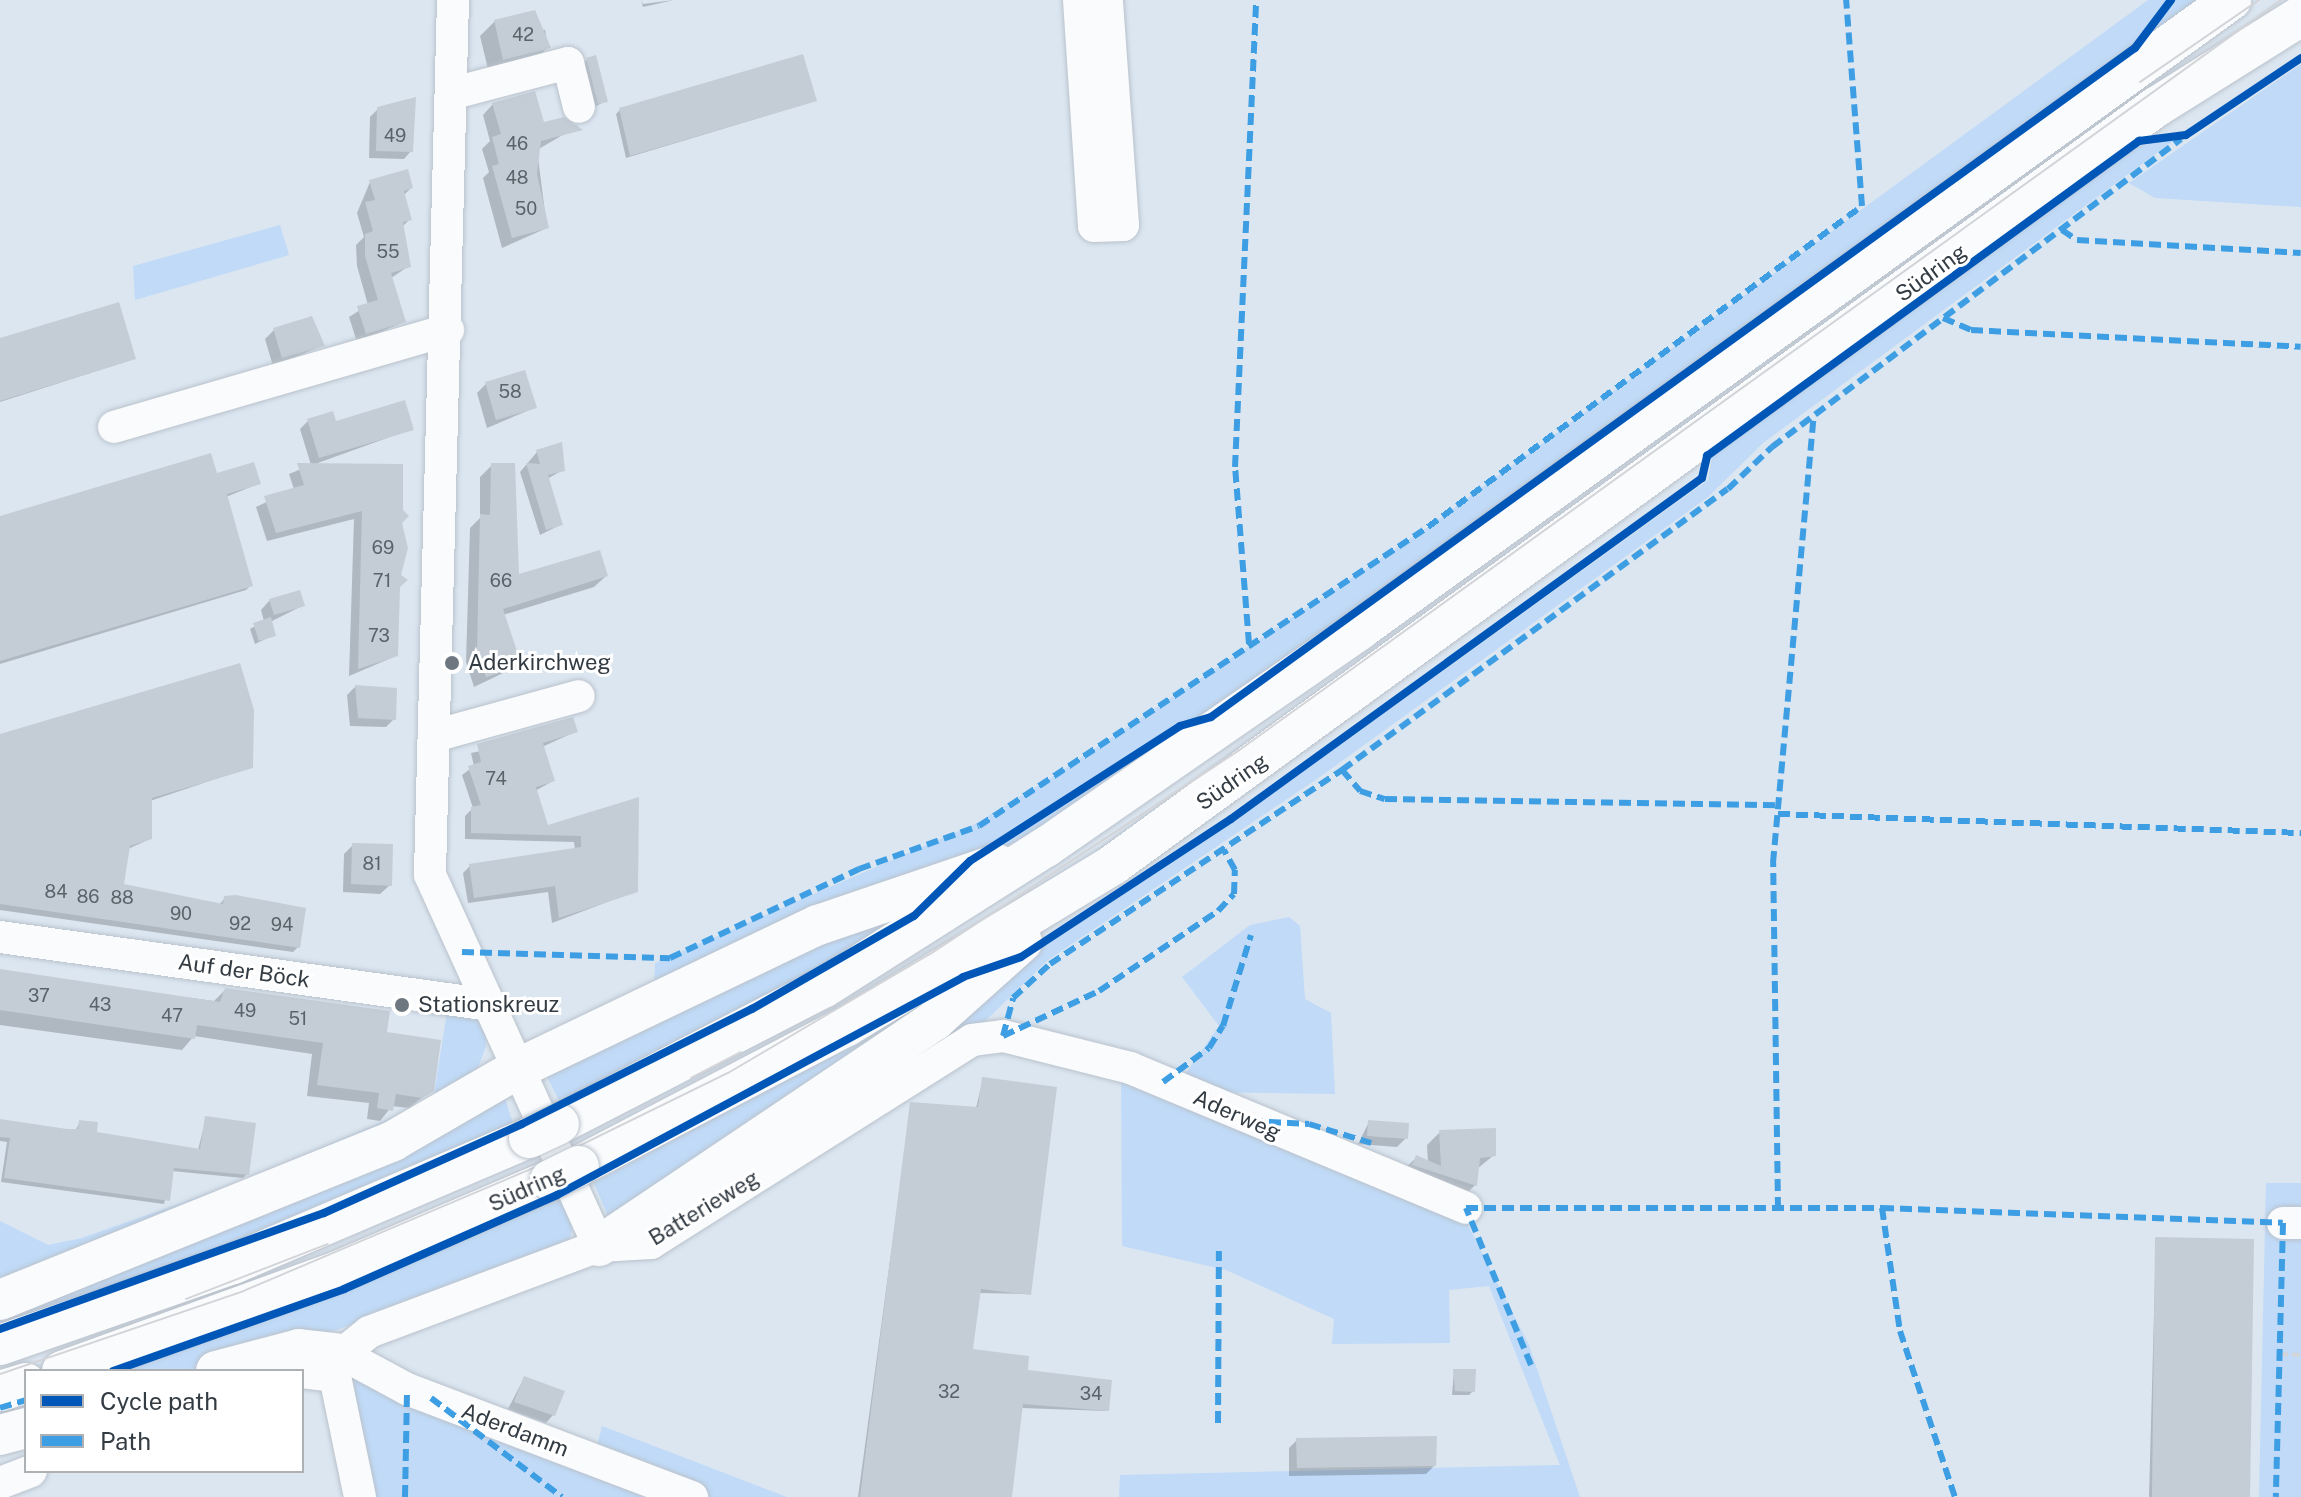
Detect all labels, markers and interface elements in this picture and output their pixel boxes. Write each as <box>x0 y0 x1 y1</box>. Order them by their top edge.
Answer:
house number: 42 <box>512 24 534 46</box>
house number: 49 <box>384 125 406 147</box>
house number: 46 <box>506 133 528 155</box>
house number: 48 <box>506 167 528 189</box>
house number: 50 <box>515 198 537 220</box>
street label: Südring <box>1890 238 1972 308</box>
house number: 55 <box>376 241 400 263</box>
house number: 58 <box>498 381 522 403</box>
house number: 69 <box>372 537 394 559</box>
house number: 71 <box>373 570 391 592</box>
house number: 66 <box>490 570 512 592</box>
house number: 73 <box>368 625 390 647</box>
place label: Aderkirchweg <box>468 650 611 676</box>
marker: Aderkirchweg <box>443 654 461 672</box>
street label: Südring <box>1191 748 1273 816</box>
house number: 74 <box>485 768 507 790</box>
house number: 81 <box>363 853 381 875</box>
house number: 84 <box>45 881 67 903</box>
house number: 86 <box>77 886 99 908</box>
house number: 88 <box>110 887 134 909</box>
house number: 90 <box>170 903 192 925</box>
house number: 92 <box>229 913 251 935</box>
house number: 94 <box>271 914 293 936</box>
street label: Auf der Böck <box>176 949 312 993</box>
house number: 37 <box>28 985 50 1007</box>
place label: Stationskreuz <box>418 992 559 1018</box>
house number: 43 <box>89 994 111 1016</box>
marker: Stationskreuz <box>393 996 411 1014</box>
house number: 49 <box>234 1000 256 1022</box>
house number: 47 <box>161 1005 183 1027</box>
house number: 51 <box>289 1008 307 1030</box>
street label: Aderweg <box>1189 1084 1285 1146</box>
street label: Südring <box>484 1160 570 1218</box>
street label: Batterieweg <box>644 1165 764 1251</box>
legend <box>24 1369 304 1473</box>
house number: 32 <box>938 1381 960 1403</box>
house number: 34 <box>1080 1383 1102 1405</box>
text: Cycle path <box>100 1387 218 1415</box>
street label: Aderdamm <box>458 1397 572 1463</box>
text: Path <box>100 1427 151 1455</box>

